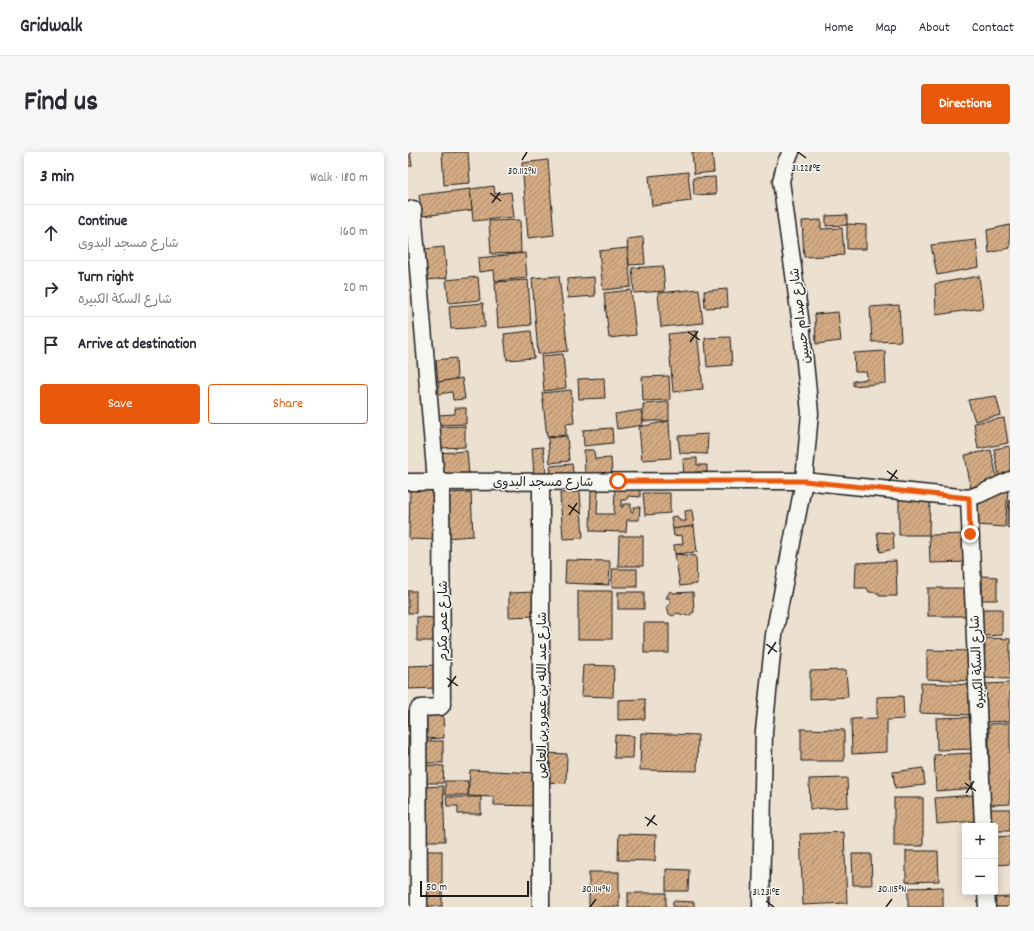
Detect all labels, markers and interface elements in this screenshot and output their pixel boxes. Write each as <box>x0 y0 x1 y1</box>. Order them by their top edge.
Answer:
text: Gridwalk <box>20 14 83 41</box>
text: Home <box>824 18 853 38</box>
text: Map <box>875 18 897 38</box>
text: About <box>919 18 950 38</box>
text: Contact <box>972 18 1014 38</box>
text: Find us <box>24 84 98 124</box>
button: Directions <box>921 84 1010 124</box>
text: 31.228°E <box>792 162 821 176</box>
text: 30.112°N <box>508 165 536 179</box>
text: 3 min <box>40 166 74 190</box>
text: Walk · 180 m <box>310 169 368 188</box>
text: Continue <box>78 211 127 233</box>
icon: ahead <box>40 222 62 244</box>
text: 160 m <box>340 223 368 242</box>
text: شارع مسجد البدوى <box>78 235 179 254</box>
text: Turn right <box>78 267 134 289</box>
street label: شارع صدام حسين <box>786 267 817 365</box>
icon: right <box>40 278 62 300</box>
text: 20 m <box>343 279 368 298</box>
text: شارع السكة الكبيره <box>78 291 172 310</box>
icon: arrive <box>40 334 62 356</box>
text: Arrive at destination <box>78 334 196 356</box>
button: Save <box>40 384 200 424</box>
button: Share <box>208 384 368 424</box>
route start <box>609 472 627 490</box>
street label: شارع مسجد البدوى <box>493 474 593 493</box>
route end <box>961 525 979 543</box>
street label: شارع عمر مكرم <box>435 580 454 662</box>
street label: شارع عبد الله بن عمرو بن العاص <box>534 612 553 778</box>
street label: شارع السكة الكبيره <box>967 614 990 709</box>
map controls <box>962 823 998 895</box>
button: + <box>962 823 998 859</box>
button: − <box>962 859 998 895</box>
scale bar <box>420 879 529 898</box>
text: 50 m <box>426 880 447 896</box>
text: 30.114°N <box>582 883 610 897</box>
text: 30.115°N <box>878 883 906 897</box>
text: 31.231°E <box>752 886 780 900</box>

